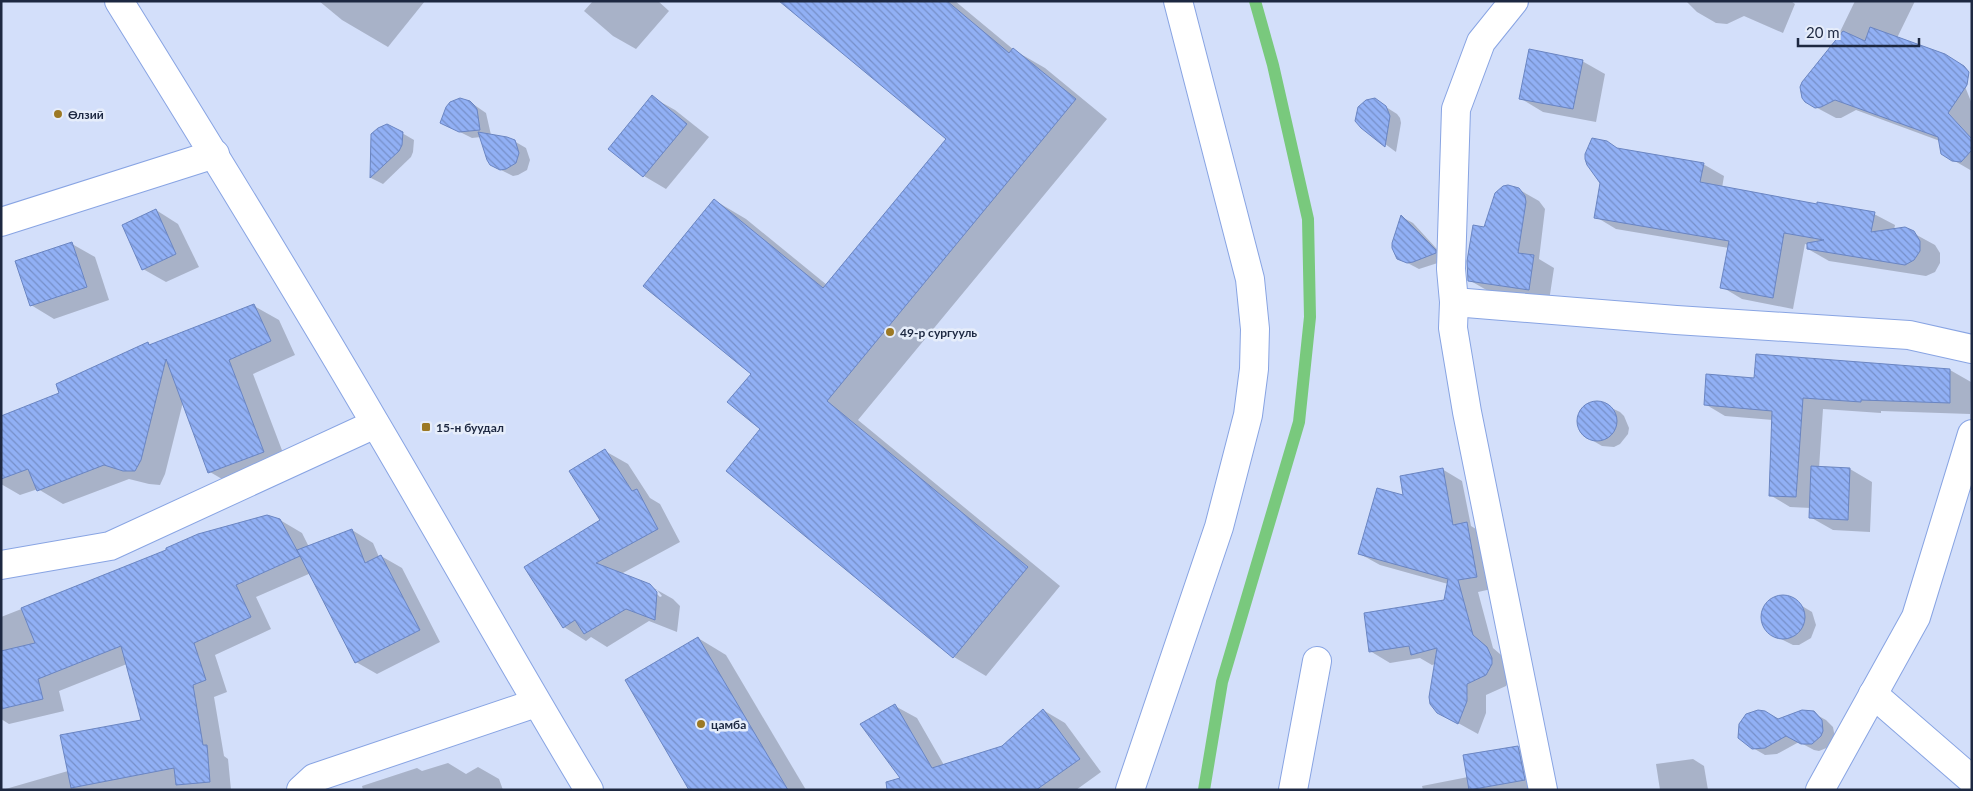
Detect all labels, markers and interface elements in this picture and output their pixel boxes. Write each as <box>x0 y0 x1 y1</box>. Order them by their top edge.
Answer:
scale bar <box>1798 15 1919 47</box>
text: 20 m <box>1806 23 1840 41</box>
place label: Өлзий <box>68 107 104 122</box>
marker: Өлзий <box>52 108 64 120</box>
place label: 49-р сургууль <box>900 325 977 340</box>
marker: 49-р сургууль <box>884 326 896 338</box>
place label: 15-н буудал <box>436 420 504 435</box>
marker: 15-н буудал <box>420 421 432 433</box>
place label: цамба <box>711 717 746 732</box>
marker: цамба <box>695 718 707 730</box>

